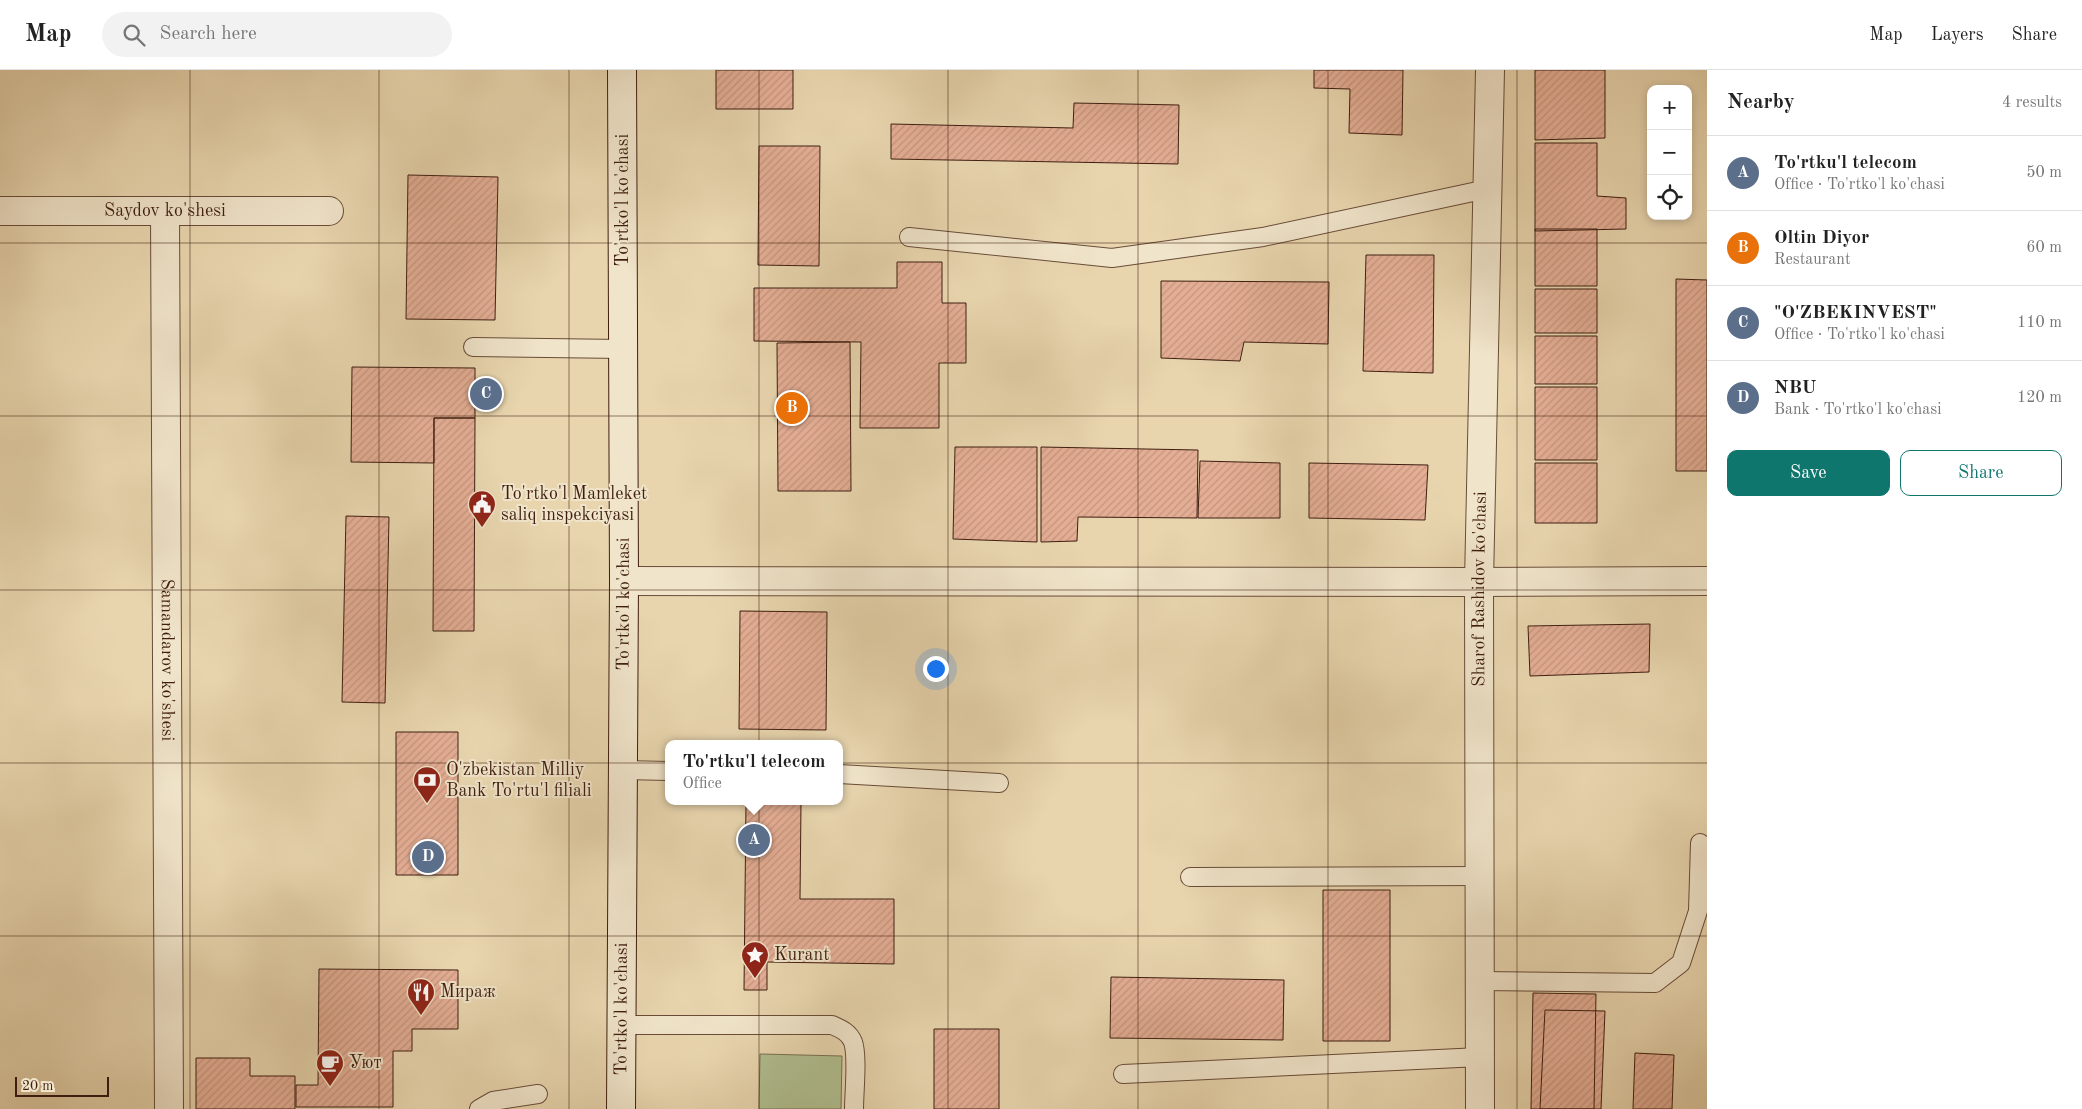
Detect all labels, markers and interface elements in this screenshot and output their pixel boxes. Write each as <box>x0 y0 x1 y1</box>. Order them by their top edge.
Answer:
search box <box>102 12 452 57</box>
icon: search <box>120 21 148 49</box>
text: Map <box>25 23 72 47</box>
text: Search here <box>160 25 257 44</box>
text: Map <box>1869 26 1903 44</box>
text: Layers <box>1931 26 1983 44</box>
text: Share <box>2011 26 2057 44</box>
map controls <box>1647 85 1692 220</box>
button: + <box>1647 85 1692 130</box>
text: Nearby <box>1727 92 1795 113</box>
text: 4 results <box>2002 95 2062 111</box>
button: − <box>1647 130 1692 175</box>
street label: To'rtko'l ko'chasi <box>614 133 632 266</box>
text: To'rtku'l telecom <box>1774 154 1917 173</box>
text: A <box>1737 165 1749 181</box>
text: 50 m <box>2026 165 2062 181</box>
button: locate <box>1647 175 1692 220</box>
text: Office · To'rtko'l ko'chasi <box>1774 177 1945 193</box>
street label: Saydov ko'shesi <box>104 202 226 220</box>
text: Oltin Diyor <box>1774 229 1869 248</box>
text: B <box>1737 240 1749 256</box>
text: 60 m <box>2026 240 2062 256</box>
text: Restaurant <box>1774 252 1851 268</box>
text: "O'ZBEKINVEST" <box>1774 304 1937 323</box>
text: C <box>1738 315 1748 331</box>
text: 110 m <box>2017 315 2062 331</box>
text: Office · To'rtko'l ko'chasi <box>1774 327 1945 343</box>
pin: C <box>470 375 502 413</box>
text: NBU <box>1774 379 1817 398</box>
pin: B <box>776 389 808 427</box>
text: D <box>1737 390 1749 406</box>
text: 120 m <box>2017 390 2062 406</box>
text: Bank · To'rtko'l ko'chasi <box>1774 402 1941 418</box>
button: Save <box>1727 450 1890 496</box>
button: Share <box>1900 450 2062 496</box>
place label: To'rtko'l Mamleket saliq inspekciyasi <box>501 485 647 524</box>
public building icon: To'rtko'l Mamleket saliq inspekciyasi <box>467 489 497 528</box>
street label: Sharof Rashidov ko'chasi <box>1470 491 1490 687</box>
street label: To'rtko'l ko'chasi <box>614 537 633 671</box>
street label: Samandarov ko'shesi <box>158 579 176 742</box>
your location <box>923 656 949 682</box>
popup <box>665 740 843 805</box>
text: To'rtku'l telecom <box>683 753 825 772</box>
place label: O'zbekistan Milliy Bank To'rtu'l filiali <box>446 761 592 800</box>
bank icon: O'zbekistan Milliy Bank To'rtu'l filiali <box>412 765 442 804</box>
text: Office <box>683 776 722 792</box>
pin: A <box>738 821 770 859</box>
pin: D <box>412 838 444 876</box>
place icon: Kurant <box>740 940 770 979</box>
street label: To'rtko'l ko'chasi <box>612 942 631 1076</box>
place label: Kurant <box>774 946 830 964</box>
restaurant icon: Мираж <box>406 977 436 1016</box>
place label: Мираж <box>440 983 496 1001</box>
cafe icon: Уют <box>315 1048 345 1087</box>
place label: Уют <box>349 1054 382 1072</box>
scale bar <box>15 1074 109 1097</box>
text: 20 m <box>22 1079 53 1093</box>

